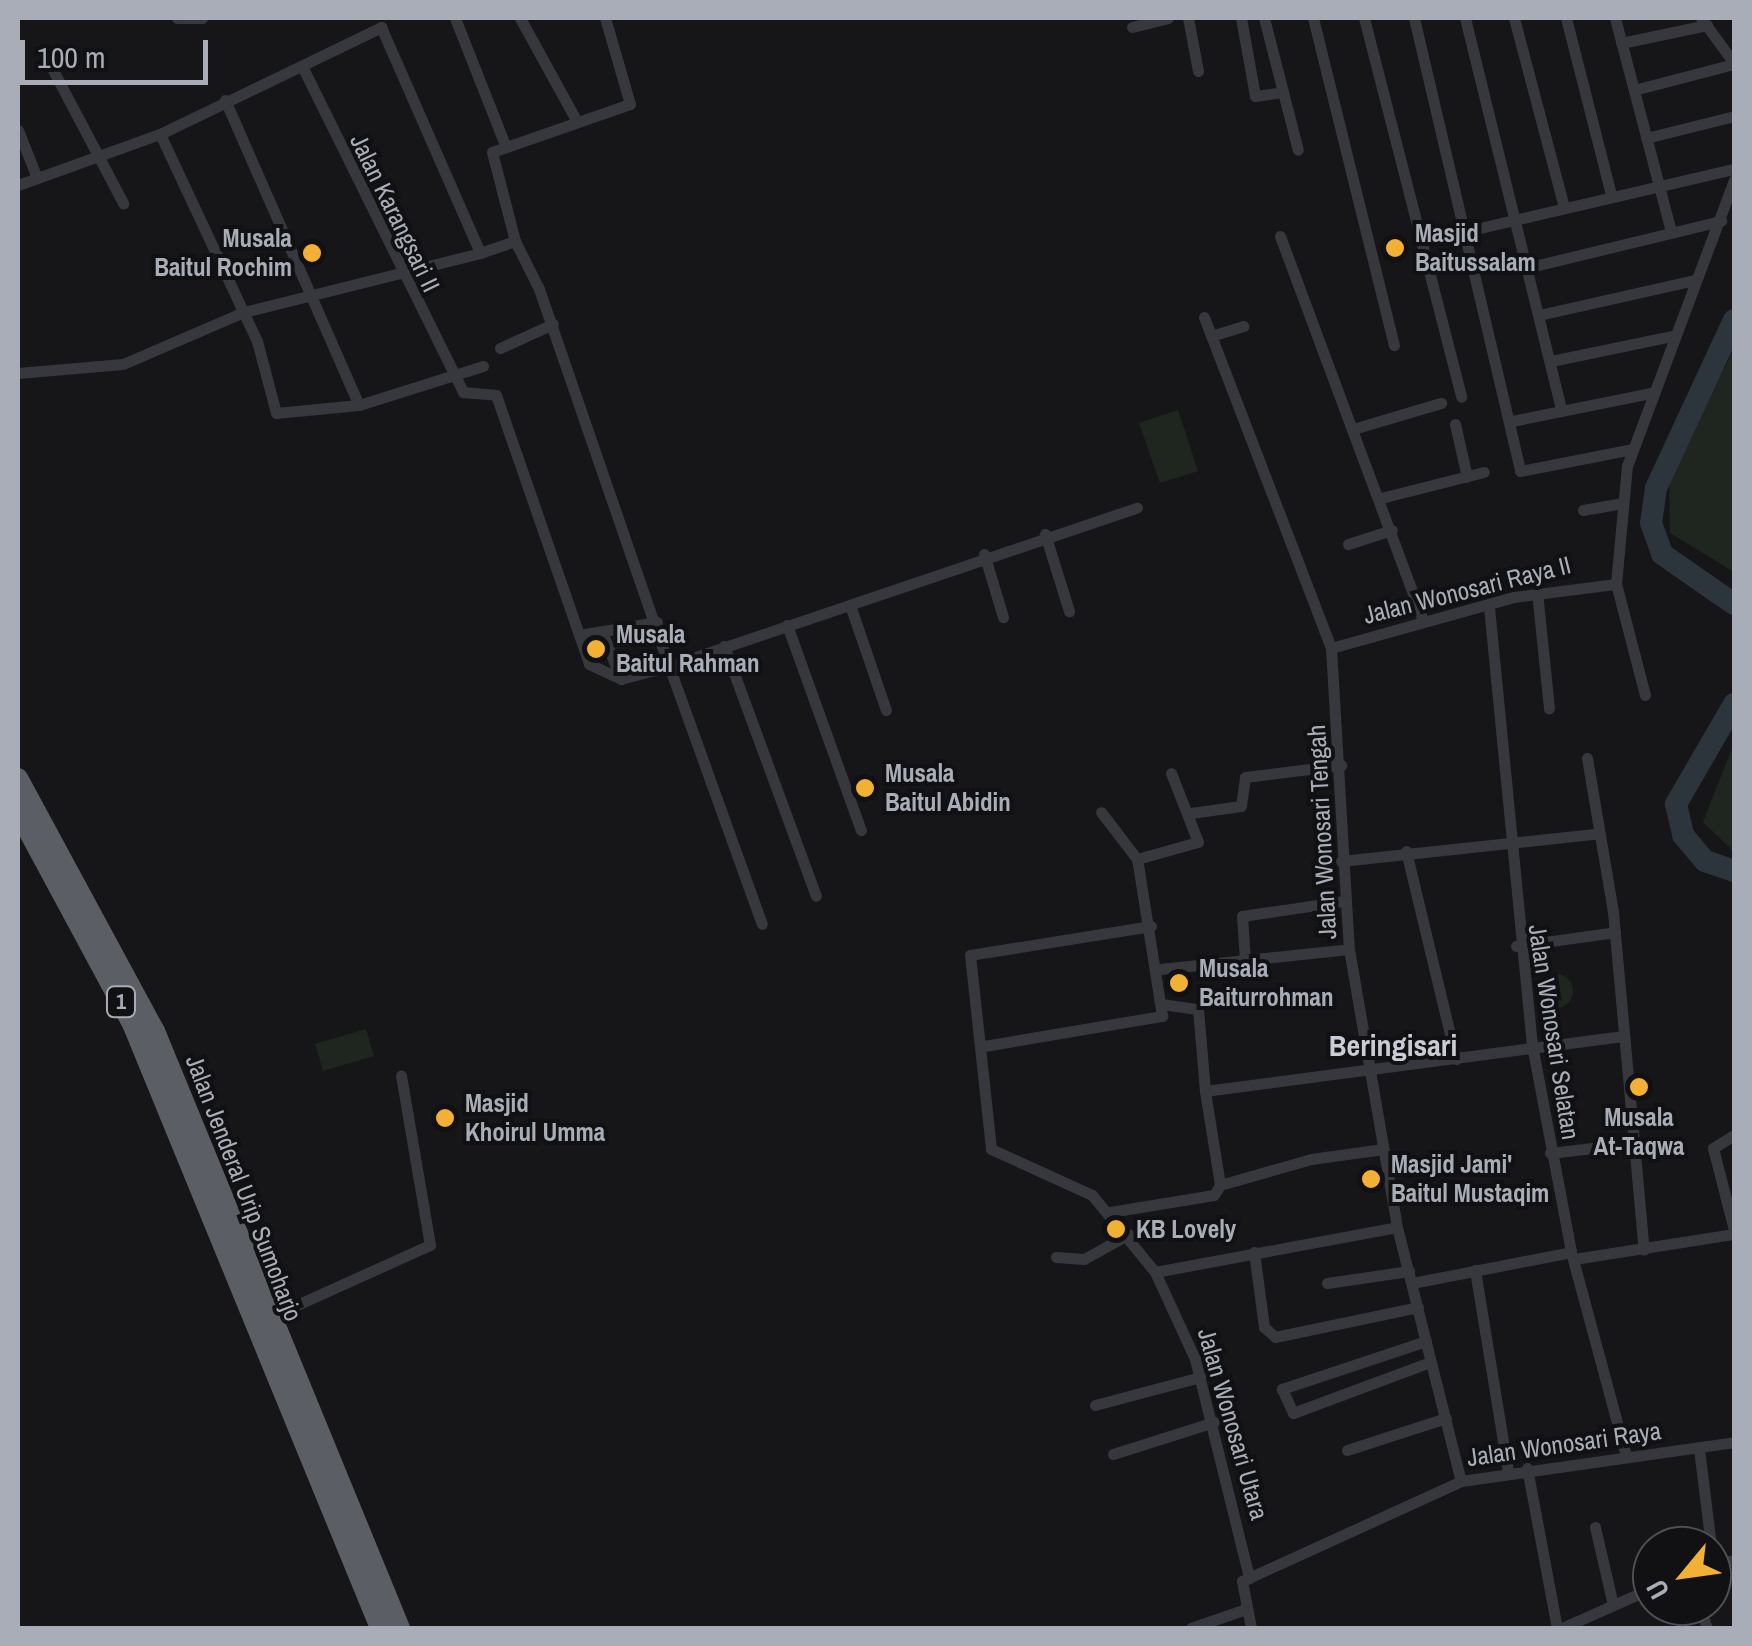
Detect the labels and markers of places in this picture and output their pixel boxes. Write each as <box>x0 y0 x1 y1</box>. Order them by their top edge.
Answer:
place label: Masjid Baitussalam <box>1415 219 1536 278</box>
place label: Musala Baitul Rochim <box>154 224 292 283</box>
marker: Masjid Baitussalam <box>1384 237 1406 259</box>
marker: Musala Baitul Rochim <box>301 242 323 264</box>
place label: Musala Baitul Rahman <box>616 620 760 679</box>
marker: Musala Baitul Rahman <box>585 638 607 660</box>
place label: Musala Baitul Abidin <box>885 759 1011 818</box>
marker: Musala Baitul Abidin <box>854 777 876 799</box>
place label: Musala Baiturrohman <box>1199 954 1333 1013</box>
marker: Musala Baiturrohman <box>1168 972 1190 994</box>
marker: Musala At-Taqwa <box>1628 1076 1650 1098</box>
place label: Masjid Khoirul Umma <box>465 1089 605 1148</box>
place label: Musala At-Taqwa <box>1594 1103 1684 1162</box>
marker: Masjid Khoirul Umma <box>434 1107 456 1129</box>
place label: Masjid Jami' Baitul Mustaqim <box>1391 1150 1549 1209</box>
marker: Masjid Jami' Baitul Mustaqim <box>1360 1168 1382 1190</box>
place label: KB Lovely <box>1136 1214 1236 1244</box>
marker: KB Lovely <box>1105 1218 1127 1240</box>

